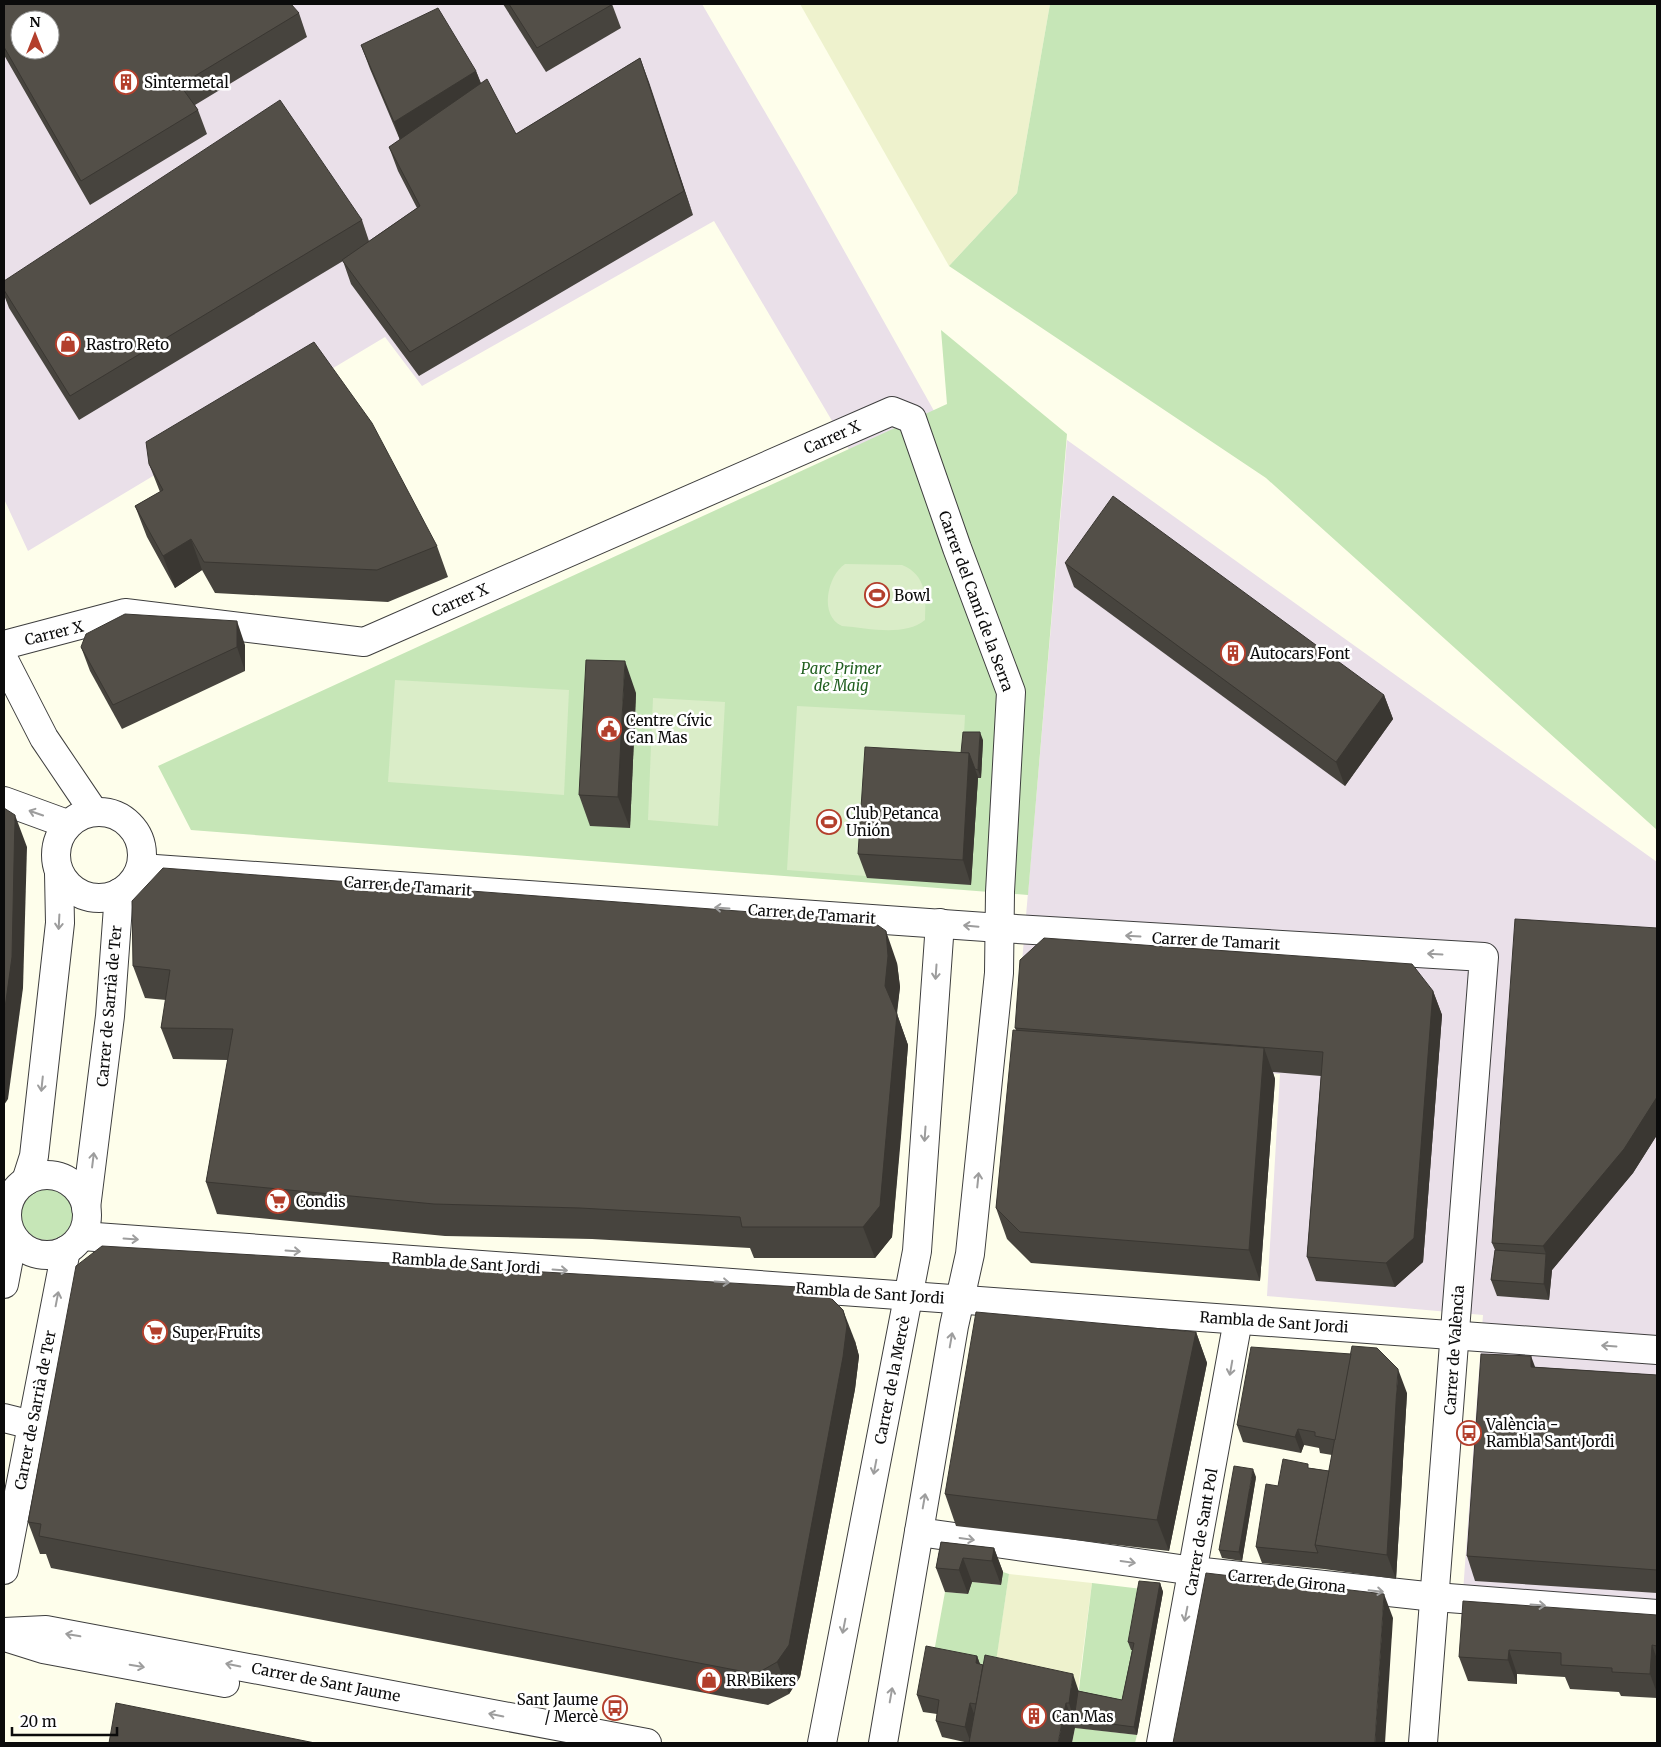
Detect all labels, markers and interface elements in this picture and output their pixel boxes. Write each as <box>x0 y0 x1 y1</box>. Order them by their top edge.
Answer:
north arrow <box>10 10 60 60</box>
text: N <box>29 13 41 31</box>
building icon: Sintermetal <box>113 69 139 95</box>
place label: Sintermetal <box>144 73 229 92</box>
shop icon: Rastro Reto <box>55 331 81 357</box>
place label: Rastro Reto <box>86 335 169 354</box>
street label: Carrer X <box>801 416 863 458</box>
street label: Carrer del Camí de la Serra <box>934 508 1018 694</box>
street label: Carrer X <box>429 579 491 621</box>
sports icon: Bowl <box>864 582 890 608</box>
place label: Bowl <box>894 586 931 605</box>
street label: Carrer X <box>23 616 86 649</box>
building icon: Autocars Font <box>1220 640 1246 666</box>
place label: Autocars Font <box>1249 644 1350 663</box>
park label: Parc Primer de Maig <box>801 659 882 695</box>
place label: Centre Cívic Can Mas <box>626 711 712 747</box>
public building icon: Centre Cívic Can Mas <box>596 716 622 742</box>
place label: Club Petanca Unión <box>846 804 939 840</box>
one-way arrow <box>28 808 44 817</box>
sports icon: Club Petanca Unión <box>816 809 842 835</box>
street label: Carrer de Tamarit <box>343 872 473 900</box>
street label: Carrer de Tamarit <box>747 900 877 928</box>
one-way arrow <box>714 903 730 912</box>
one-way arrow <box>55 914 64 930</box>
one-way arrow <box>963 921 979 930</box>
street label: Carrer de Sarrià de Ter <box>92 924 126 1088</box>
street label: Carrer de Tamarit <box>1151 928 1281 954</box>
one-way arrow <box>1125 932 1141 941</box>
one-way arrow <box>1427 949 1443 958</box>
one-way arrow <box>931 963 941 979</box>
one-way arrow <box>37 1075 47 1091</box>
one-way arrow <box>920 1125 930 1141</box>
one-way arrow <box>88 1152 98 1168</box>
one-way arrow <box>973 1173 983 1189</box>
supermarket icon: Condis <box>265 1188 291 1214</box>
place label: Condis <box>296 1192 346 1211</box>
one-way arrow <box>123 1235 139 1244</box>
one-way arrow <box>285 1246 301 1256</box>
street label: Rambla de Sant Jordi <box>391 1248 541 1278</box>
one-way arrow <box>551 1266 567 1275</box>
one-way arrow <box>714 1277 730 1287</box>
street label: Rambla de Sant Jordi <box>795 1278 945 1308</box>
street label: Carrer de València <box>1440 1285 1468 1415</box>
one-way arrow <box>53 1291 62 1307</box>
street label: Rambla de Sant Jordi <box>1199 1307 1349 1337</box>
street label: Carrer de la Mercè <box>870 1314 914 1446</box>
supermarket icon: Super Fruits <box>142 1319 168 1345</box>
place label: Super Fruits <box>172 1323 261 1342</box>
street label: Carrer de Sarrià de Ter <box>10 1328 60 1491</box>
one-way arrow <box>947 1333 957 1349</box>
one-way arrow <box>1601 1342 1617 1351</box>
one-way arrow <box>1225 1359 1235 1375</box>
place label: València - Rambla Sant Jordi <box>1485 1415 1615 1451</box>
bus stop icon: València - Rambla Sant Jordi <box>1456 1420 1482 1446</box>
one-way arrow <box>870 1459 879 1475</box>
street label: Carrer de Sant Pol <box>1180 1467 1222 1597</box>
one-way arrow <box>920 1493 930 1509</box>
one-way arrow <box>959 1534 975 1544</box>
one-way arrow <box>1120 1557 1136 1567</box>
street label: Carrer de Girona <box>1227 1565 1347 1597</box>
one-way arrow <box>1368 1586 1384 1596</box>
one-way arrow <box>1530 1601 1546 1610</box>
one-way arrow <box>1181 1605 1190 1621</box>
one-way arrow <box>839 1618 848 1634</box>
one-way arrow <box>66 1630 82 1639</box>
street label: Carrer de Sant Jaume <box>250 1658 402 1706</box>
one-way arrow <box>225 1660 241 1669</box>
one-way arrow <box>128 1662 144 1672</box>
shop icon: RR Bikers <box>696 1667 722 1693</box>
place label: RR Bikers <box>726 1671 796 1690</box>
one-way arrow <box>886 1688 896 1704</box>
place label: Sant Jaume / Mercè <box>517 1690 598 1726</box>
bus stop icon: Sant Jaume / Mercè <box>602 1695 628 1721</box>
building icon: Can Mas <box>1021 1703 1047 1729</box>
scale bar <box>12 1704 118 1736</box>
place label: Can Mas <box>1052 1707 1114 1726</box>
one-way arrow <box>488 1709 504 1719</box>
text: 20 m <box>20 1712 57 1731</box>

